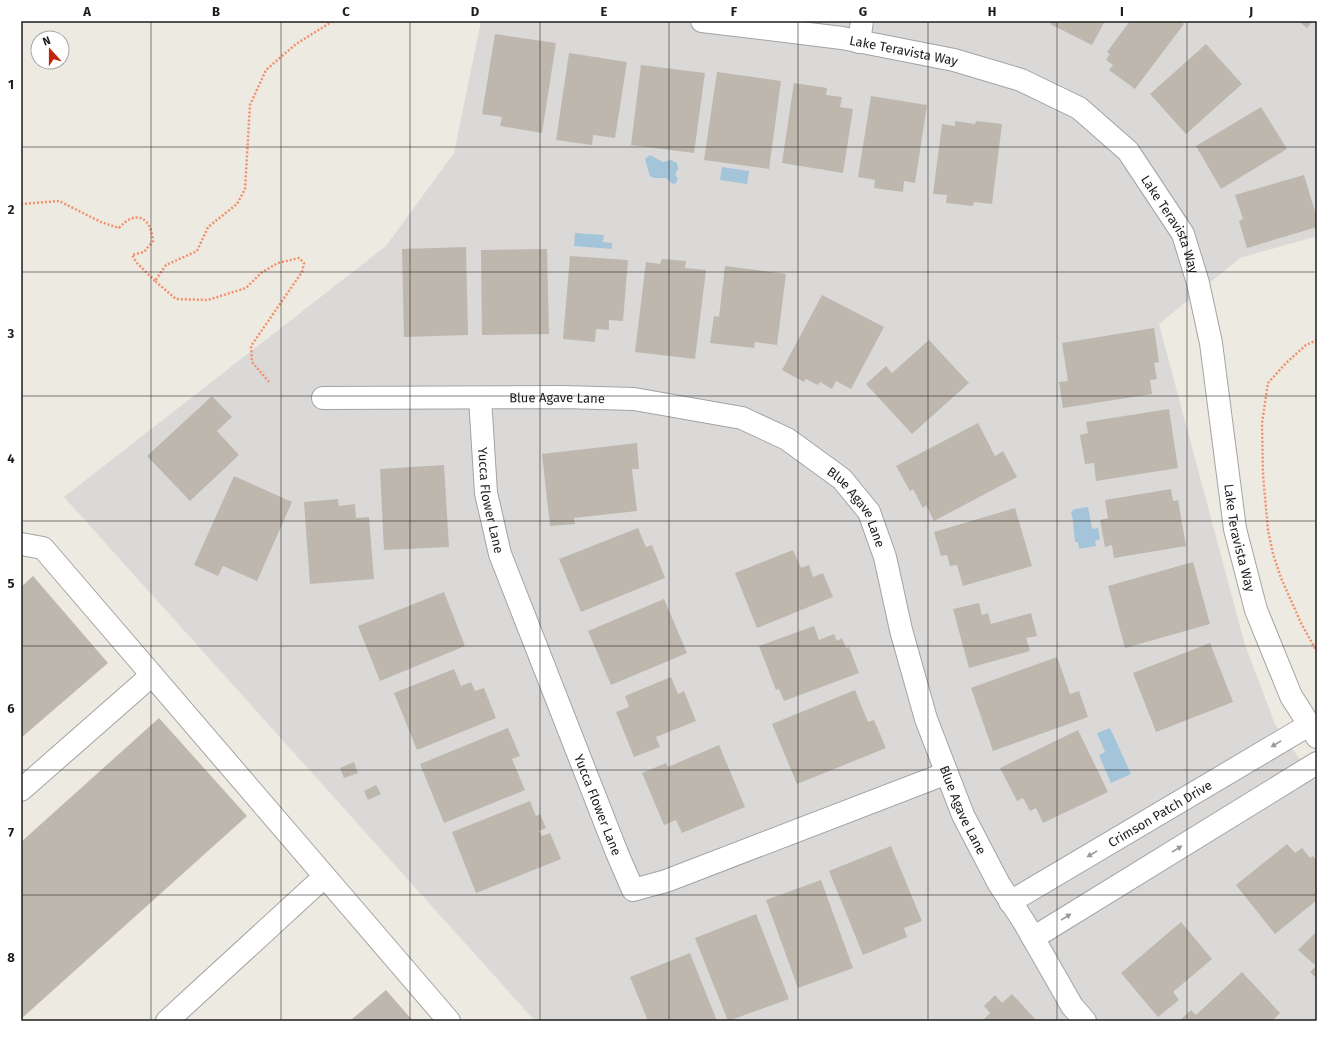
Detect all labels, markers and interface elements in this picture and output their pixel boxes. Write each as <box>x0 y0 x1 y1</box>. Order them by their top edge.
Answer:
text: A <box>82 4 91 19</box>
text: B <box>212 4 220 19</box>
text: C <box>342 4 350 19</box>
text: D <box>471 4 480 19</box>
text: E <box>601 4 608 19</box>
text: F <box>731 4 738 19</box>
text: G <box>859 4 867 19</box>
text: H <box>988 4 996 19</box>
text: I <box>1120 4 1124 19</box>
text: J <box>1248 4 1253 19</box>
north arrow <box>30 30 70 70</box>
street label: Lake Teravista Way <box>848 33 960 69</box>
text: N <box>41 34 52 49</box>
text: 1 <box>8 77 14 92</box>
street label: Lake Teravista Way <box>1138 172 1202 276</box>
text: 2 <box>8 202 15 217</box>
text: 3 <box>7 326 15 341</box>
street label: Blue Agave Lane <box>509 390 605 406</box>
street label: Yucca Flower Lane <box>475 447 507 555</box>
text: 4 <box>7 451 15 466</box>
street label: Blue Agave Lane <box>824 464 888 549</box>
street label: Lake Teravista Way <box>1221 483 1258 594</box>
text: 5 <box>8 576 15 591</box>
text: 6 <box>7 701 15 716</box>
one-way arrow <box>1270 741 1282 748</box>
street label: Yucca Flower Lane <box>571 752 624 858</box>
street label: Blue Agave Lane <box>937 763 989 857</box>
street label: Crimson Patch Drive <box>1105 777 1215 850</box>
text: 7 <box>8 825 14 840</box>
one-way arrow <box>1171 846 1183 853</box>
one-way arrow <box>1086 850 1098 857</box>
one-way arrow <box>1060 914 1072 921</box>
text: 8 <box>7 950 15 965</box>

